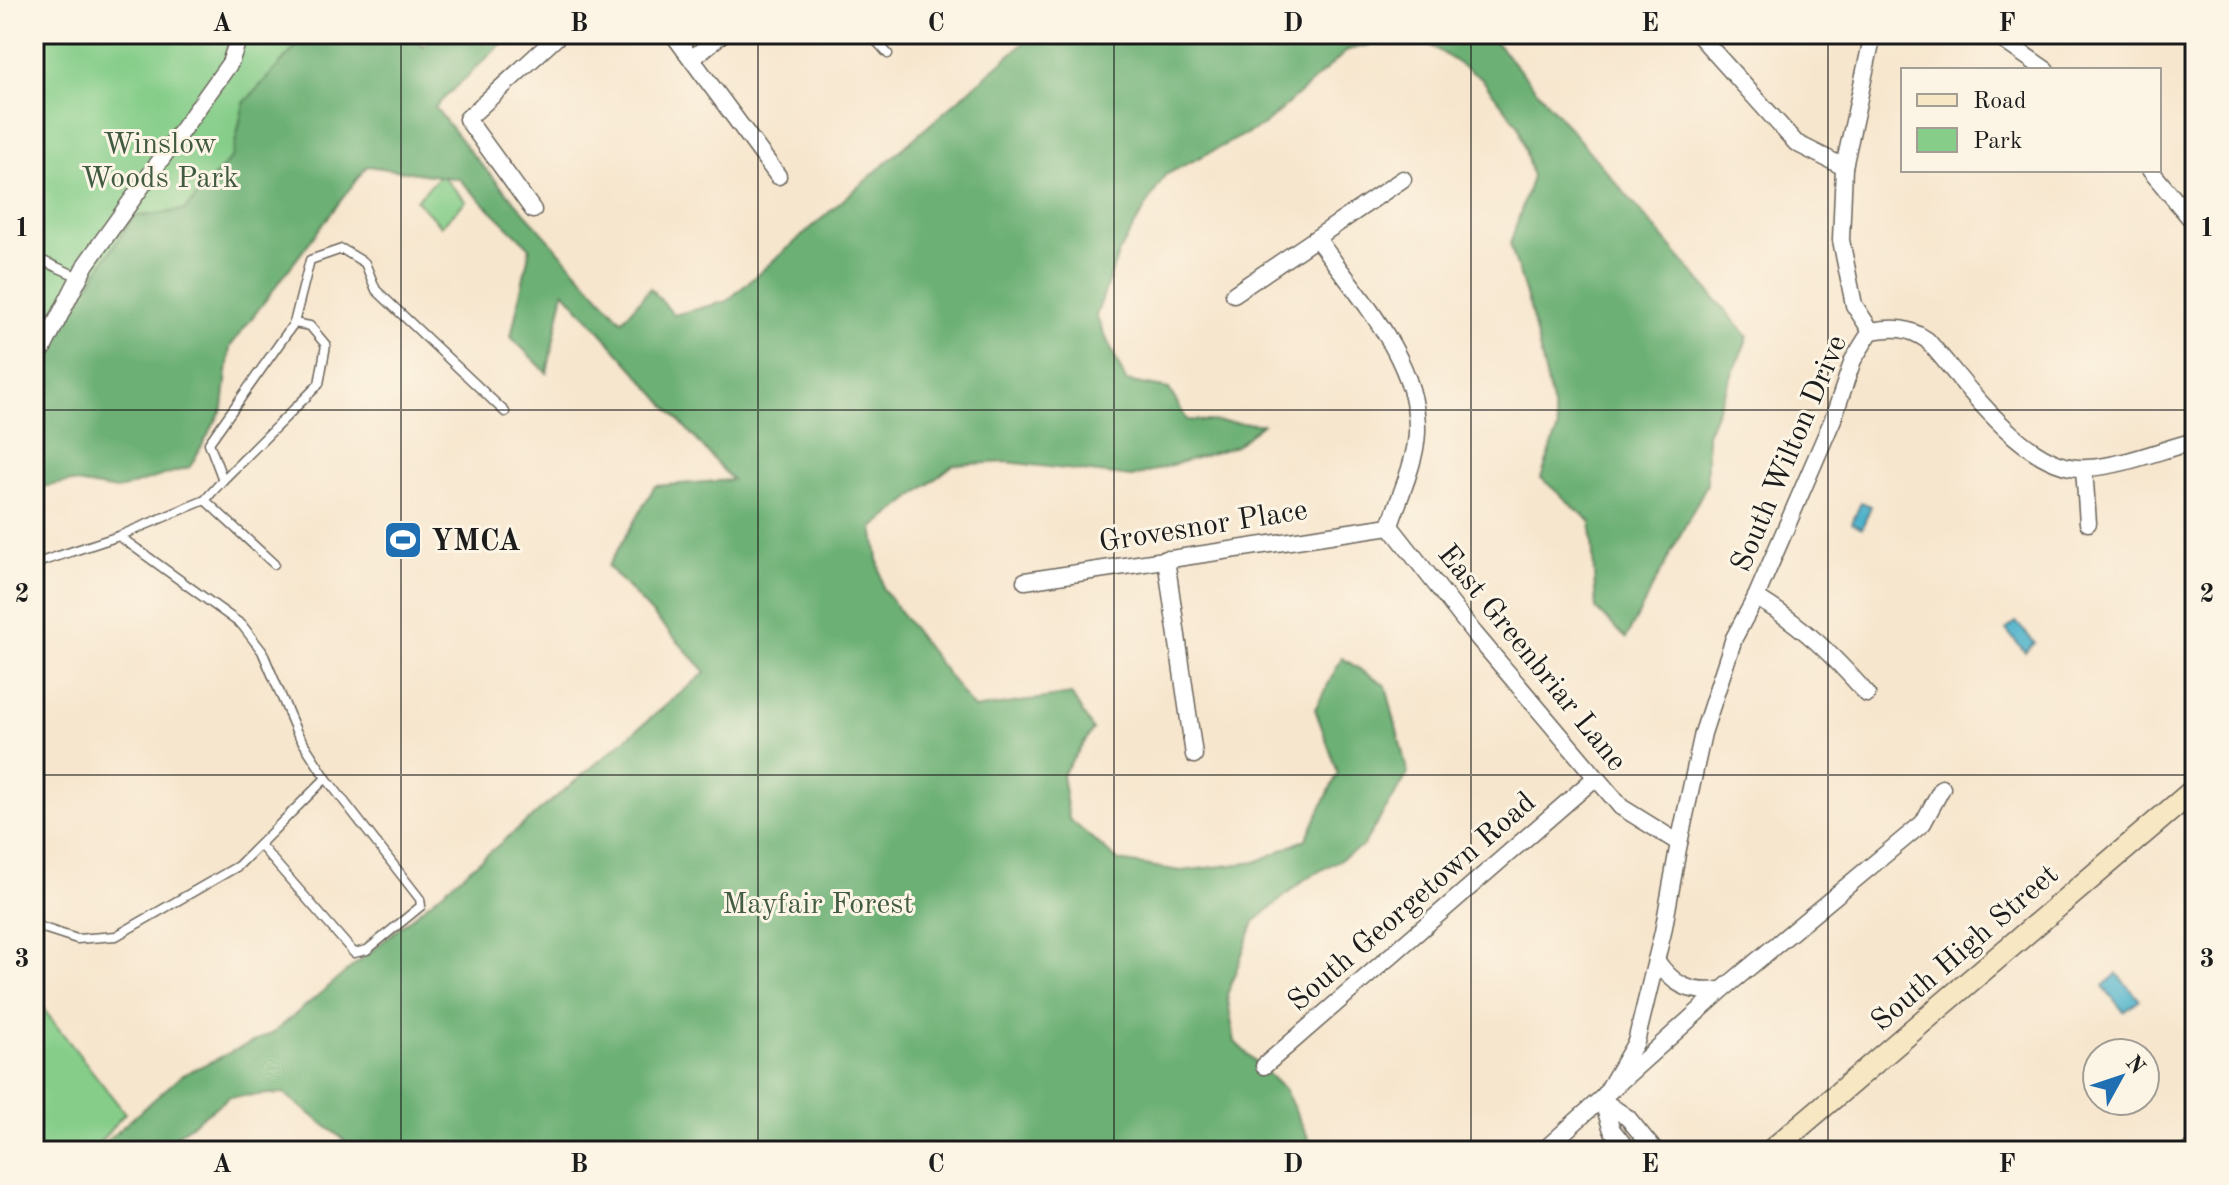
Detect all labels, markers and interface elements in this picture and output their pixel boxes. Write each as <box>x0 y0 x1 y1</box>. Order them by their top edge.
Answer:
text: A <box>212 11 232 37</box>
text: B <box>570 11 588 37</box>
text: C <box>927 11 945 37</box>
text: D <box>1283 11 1303 37</box>
text: E <box>1641 11 1659 37</box>
text: F <box>1998 11 2016 37</box>
legend <box>1901 68 2161 172</box>
text: Road <box>1973 90 2026 114</box>
park label: Winslow Woods Park <box>81 130 239 194</box>
text: Park <box>1973 130 2022 154</box>
text: 1 <box>14 216 30 242</box>
text: 1 <box>2199 216 2215 242</box>
street label: South Wilton Drive <box>1726 331 1853 576</box>
street label: Grovesnor Place <box>1097 496 1310 558</box>
sports icon: YMCA <box>382 519 424 561</box>
place label: YMCA <box>431 527 521 557</box>
street label: East Greenbriar Lane <box>1431 539 1632 777</box>
text: 2 <box>14 582 30 608</box>
text: 2 <box>2199 582 2215 608</box>
street label: South Georgetown Road <box>1283 787 1542 1018</box>
street label: South High Street <box>1866 859 2065 1038</box>
park label: Mayfair Forest <box>722 890 914 920</box>
text: 3 <box>14 947 30 973</box>
text: 3 <box>2199 947 2215 973</box>
north arrow <box>2081 1037 2161 1117</box>
text: N <box>2121 1052 2149 1079</box>
text: A <box>212 1152 232 1178</box>
text: B <box>570 1152 588 1178</box>
text: C <box>927 1152 945 1178</box>
text: D <box>1283 1152 1303 1178</box>
text: E <box>1641 1152 1659 1178</box>
text: F <box>1998 1152 2016 1178</box>

